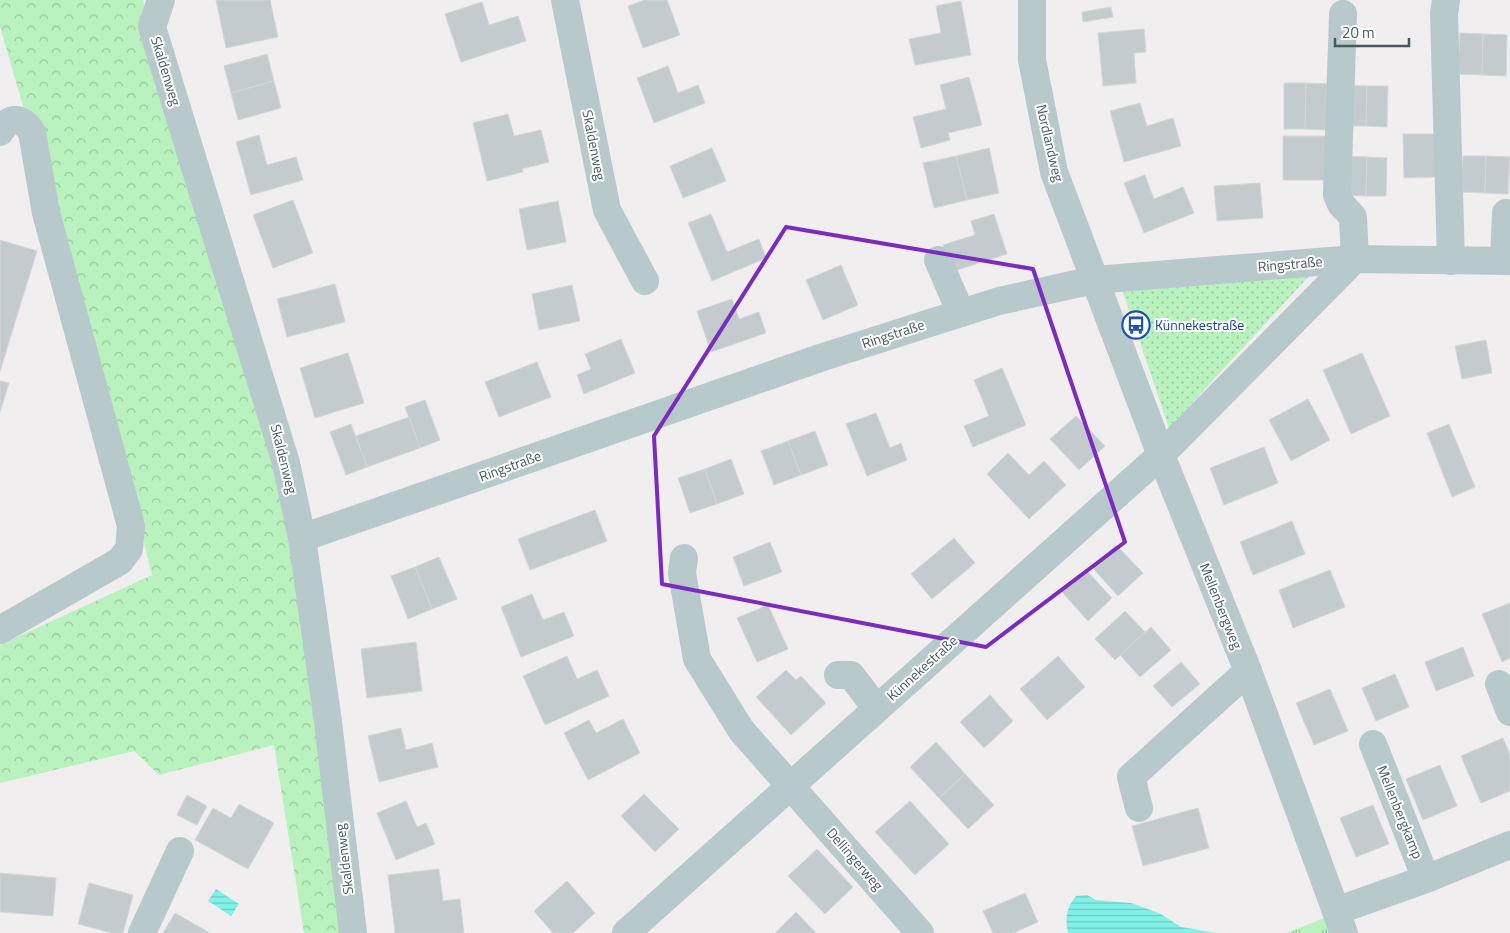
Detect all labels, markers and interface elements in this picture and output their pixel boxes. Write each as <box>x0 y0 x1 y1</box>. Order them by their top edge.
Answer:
scale bar <box>1335 15 1409 47</box>
text: 20 m <box>1342 21 1375 44</box>
street label: Skaldenweg <box>146 34 187 108</box>
street label: Nordlandweg <box>1031 102 1070 184</box>
street label: Skaldenweg <box>577 108 612 182</box>
street label: Ringstraße <box>1257 250 1323 277</box>
bus stop icon: Künnekestraße <box>1121 310 1151 340</box>
street label: Ringstraße <box>859 314 927 354</box>
place label: Künnekestraße <box>1155 314 1244 335</box>
street label: Skaldenweg <box>266 422 303 496</box>
street label: Ringstraße <box>476 445 544 486</box>
street label: Mellenbergweg <box>1195 560 1248 652</box>
street label: Künnekestraße <box>881 630 962 705</box>
street label: Mellenbergkamp <box>1372 762 1429 862</box>
street label: Skaldenweg <box>329 822 358 896</box>
street label: Dellingerweg <box>822 823 889 895</box>

